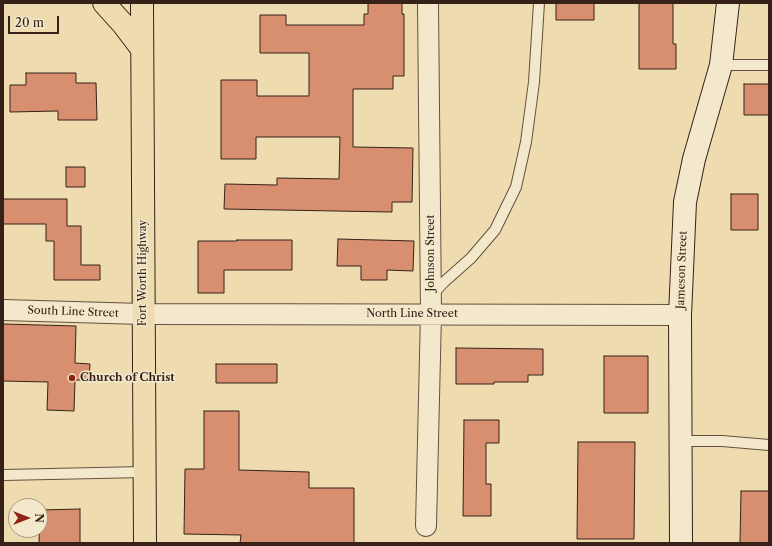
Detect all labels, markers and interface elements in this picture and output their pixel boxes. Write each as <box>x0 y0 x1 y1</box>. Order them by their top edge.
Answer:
scale bar <box>10 8 61 34</box>
text: 20 m <box>15 15 44 30</box>
street label: Johnson Street <box>424 215 438 291</box>
street label: Fort Worth Highway <box>136 220 150 326</box>
street label: Jameson Street <box>674 231 690 309</box>
street label: South Line Street <box>27 304 119 320</box>
street label: North Line Street <box>366 307 458 321</box>
place label: Church of Christ <box>80 371 175 385</box>
marker: Church of Christ <box>67 373 77 383</box>
north arrow <box>8 498 48 538</box>
text: N <box>32 513 46 523</box>

